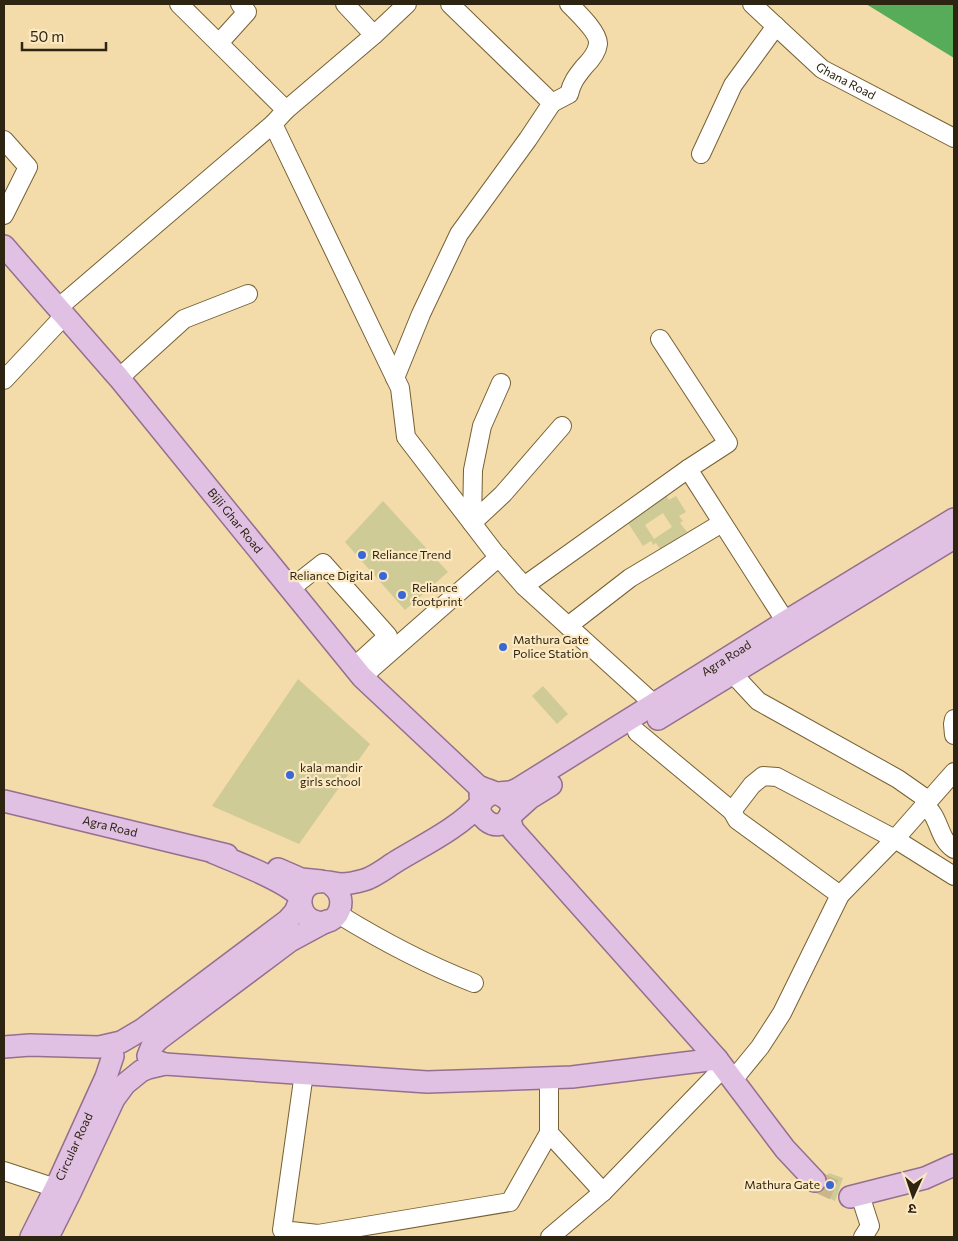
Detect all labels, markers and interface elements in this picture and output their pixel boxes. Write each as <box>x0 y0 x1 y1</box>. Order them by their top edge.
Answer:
scale bar <box>22 20 106 52</box>
text: 50 m <box>30 27 64 45</box>
street label: Ghana Road <box>813 59 878 102</box>
street label: Bijli Ghar Road <box>205 485 266 555</box>
place label: Reliance Trend <box>372 547 451 561</box>
marker: Reliance Trend <box>356 549 368 561</box>
place label: Reliance Digital <box>289 568 373 582</box>
marker: Reliance Digital <box>377 570 389 582</box>
place label: Reliance footprint <box>412 580 462 608</box>
marker: Reliance footprint <box>396 589 408 601</box>
place label: Mathura Gate Police Station <box>513 632 589 660</box>
street label: Agra Road <box>698 637 753 679</box>
marker: Mathura Gate Police Station <box>497 641 509 653</box>
place label: kala mandir girls school <box>300 760 363 788</box>
marker: kala mandir girls school <box>284 769 296 781</box>
street label: Agra Road <box>81 812 139 839</box>
street label: Circular Road <box>52 1110 95 1183</box>
north arrow <box>888 1171 938 1221</box>
place label: Mathura Gate <box>744 1177 820 1191</box>
marker: Mathura Gate <box>824 1179 836 1191</box>
text: उ <box>907 1201 917 1218</box>

